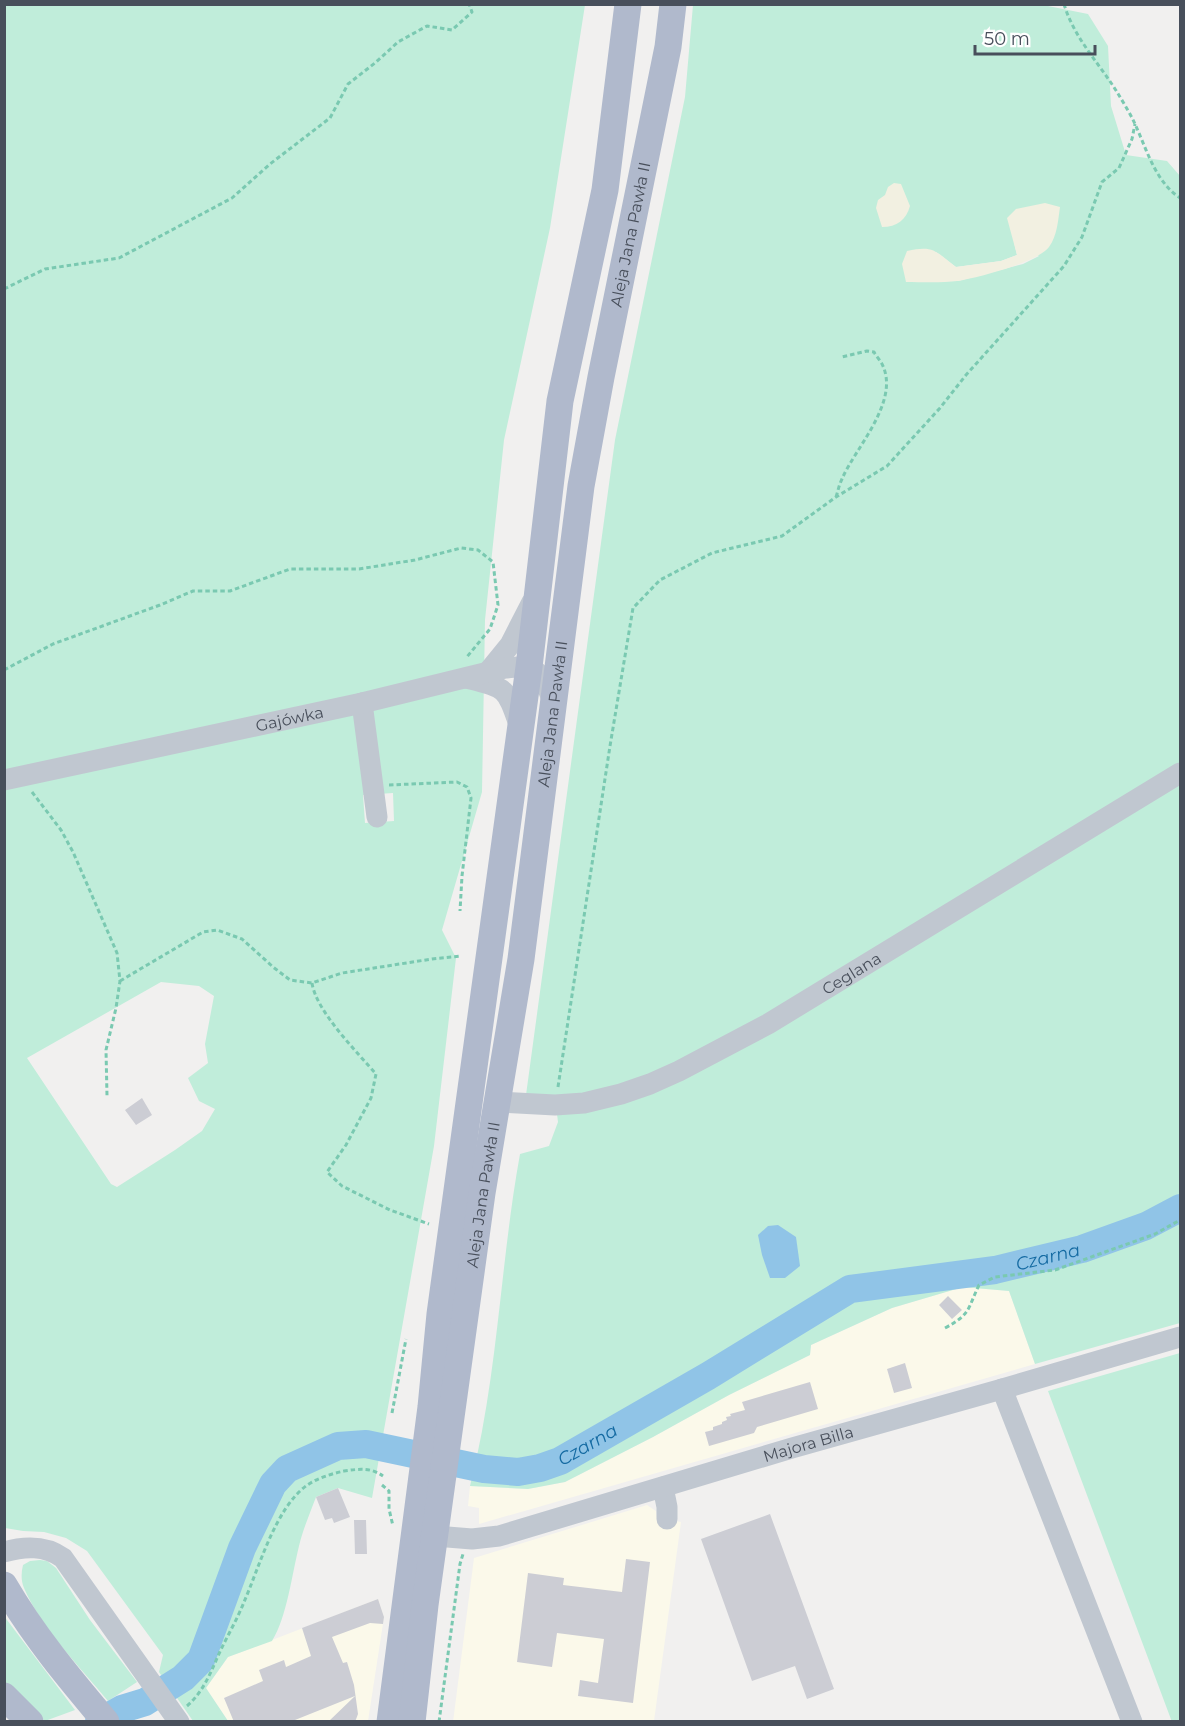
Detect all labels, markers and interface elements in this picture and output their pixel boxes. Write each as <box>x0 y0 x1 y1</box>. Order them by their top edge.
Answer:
scale bar <box>975 18 1095 56</box>
text: 50 m <box>984 28 1030 50</box>
street label: Aleja Jana Pawła II <box>606 160 654 309</box>
street label: Aleja Jana Pawła II <box>533 639 571 788</box>
street label: Gajówka <box>254 702 325 735</box>
street label: Ceglana <box>818 948 884 998</box>
street label: Aleja Jana Pawła II <box>462 1120 503 1269</box>
water label: Czarna <box>1014 1239 1082 1276</box>
water label: Czarna <box>554 1419 622 1471</box>
street label: Majora Billa <box>761 1422 856 1466</box>

